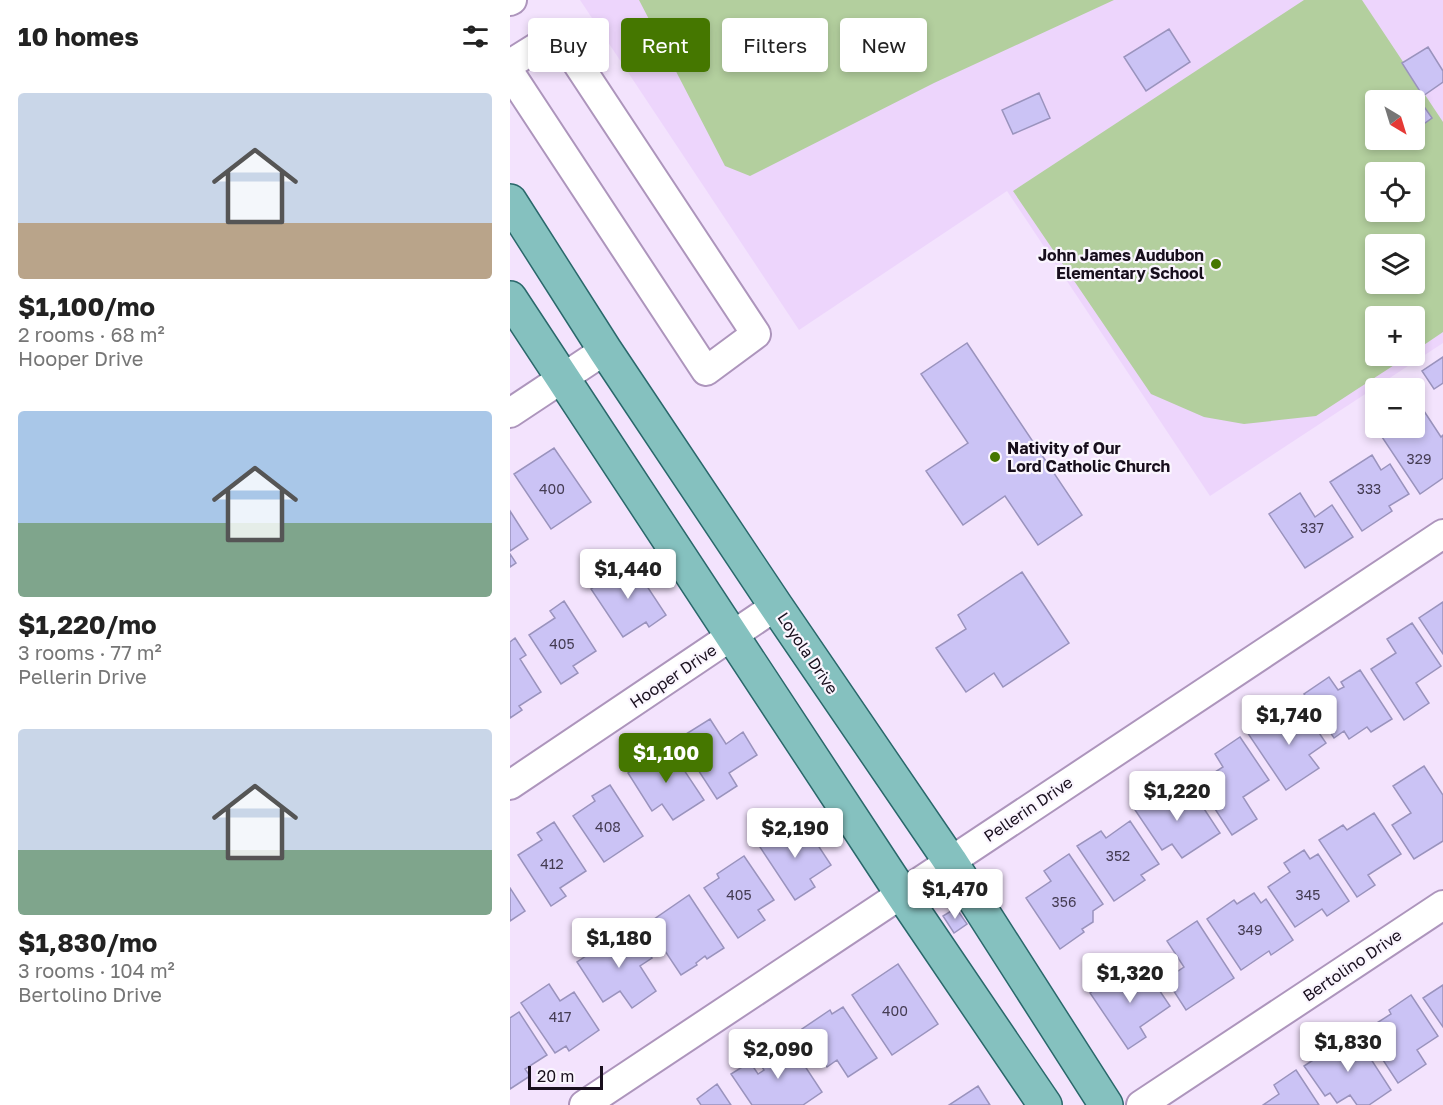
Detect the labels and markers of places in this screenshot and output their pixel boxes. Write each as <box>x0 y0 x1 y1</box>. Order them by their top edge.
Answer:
place label: John James Audubon Elementary School <box>1038 245 1205 283</box>
marker: John James Audubon Elementary School <box>1209 257 1223 271</box>
place label: Nativity of Our Lord Catholic Church <box>1007 438 1170 476</box>
marker: Nativity of Our Lord Catholic Church <box>988 450 1002 464</box>
pin: $1,440 <box>579 549 677 600</box>
pin: $1,740 <box>1240 695 1338 746</box>
pin: $1,100 <box>617 733 715 784</box>
pin: $1,220 <box>1128 771 1226 822</box>
pin: $2,190 <box>746 808 844 859</box>
pin: $1,470 <box>906 869 1004 920</box>
pin: $1,180 <box>570 918 668 969</box>
pin: $1,320 <box>1081 953 1179 1004</box>
pin: $1,830 <box>1299 1022 1397 1073</box>
pin: $2,090 <box>729 1029 827 1080</box>

